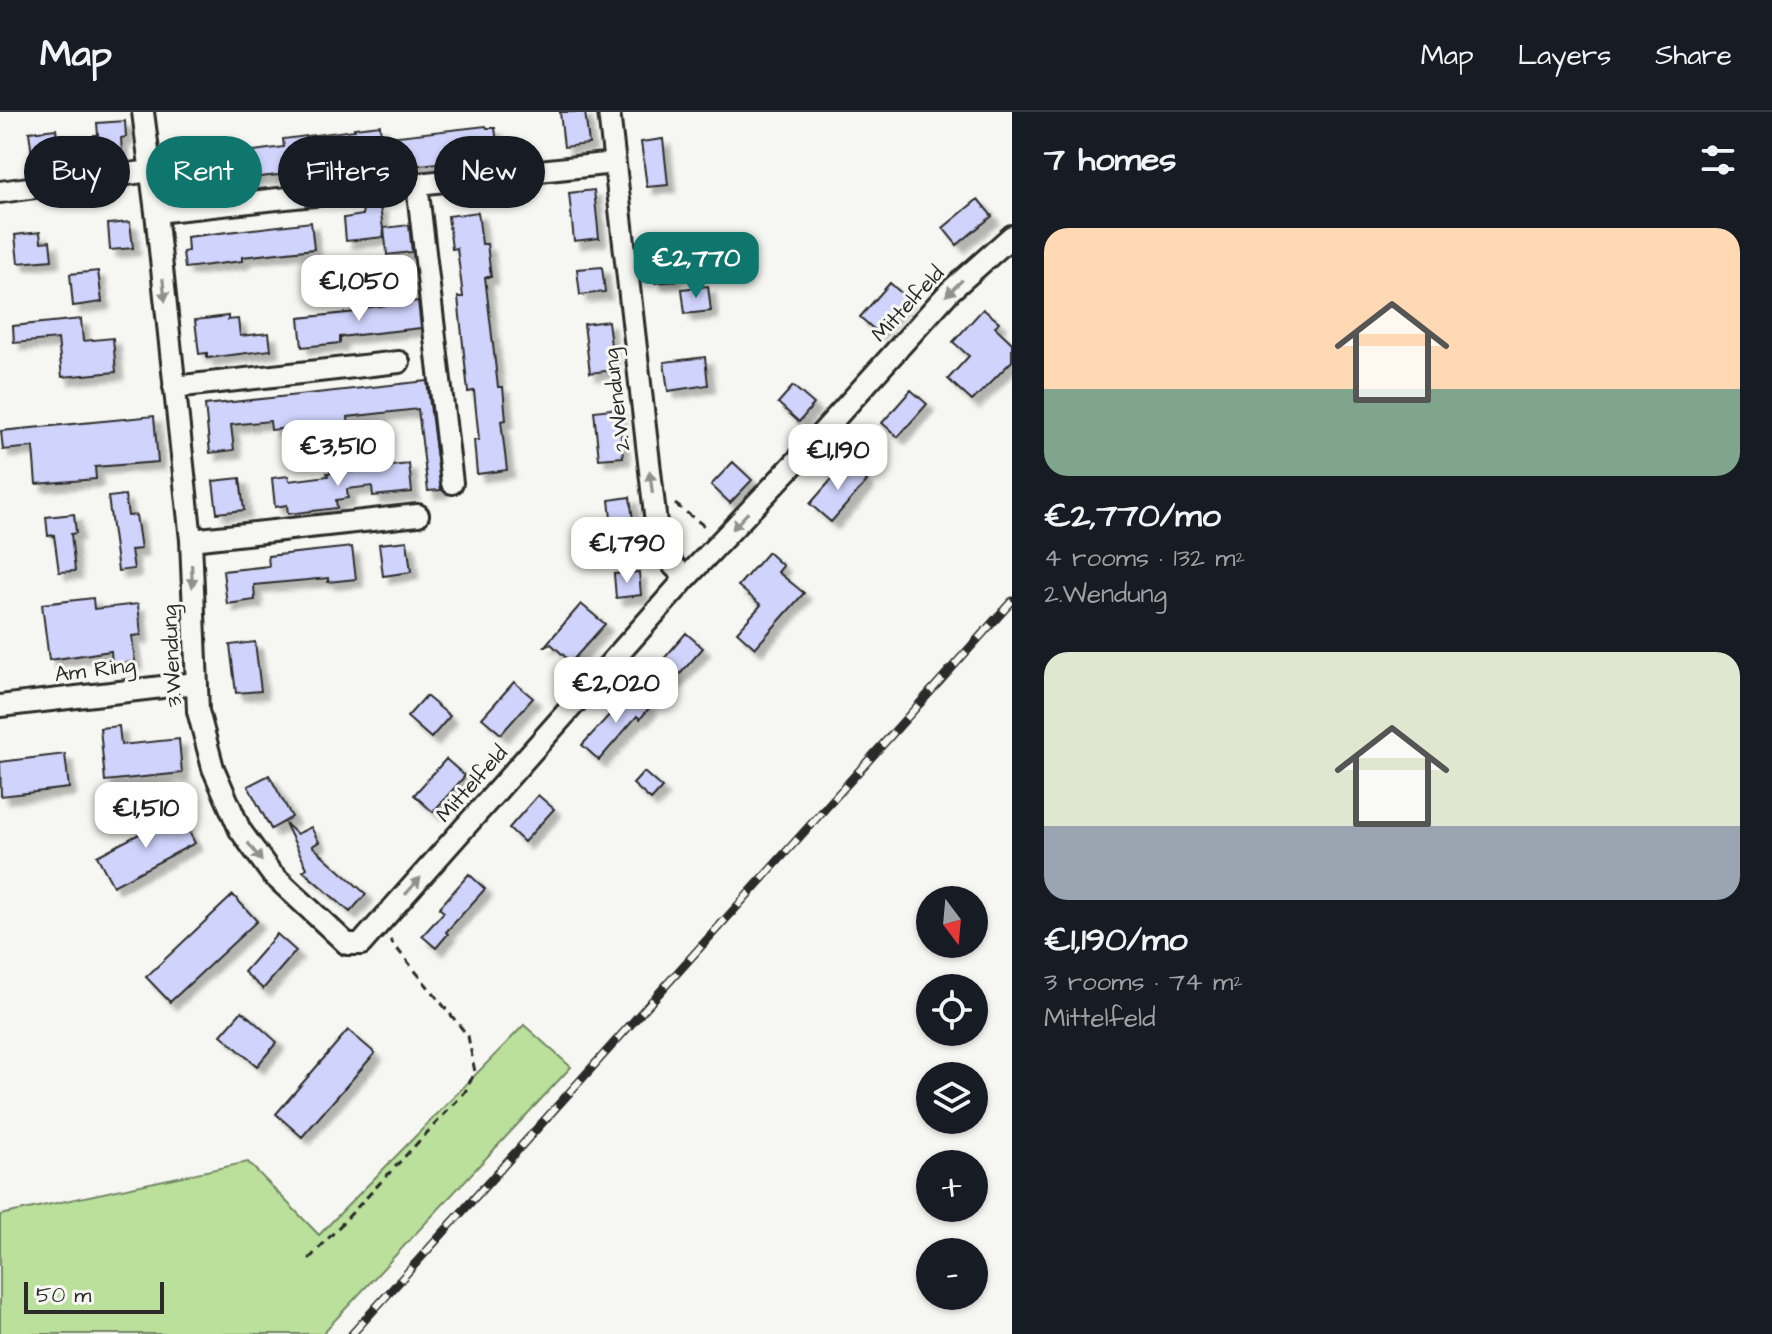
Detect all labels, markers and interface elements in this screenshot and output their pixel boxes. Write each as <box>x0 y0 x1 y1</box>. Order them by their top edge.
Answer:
text: Map <box>40 29 112 81</box>
text: Map <box>1421 36 1474 75</box>
text: Layers <box>1518 36 1611 75</box>
text: Share <box>1655 36 1732 75</box>
chip: Buy <box>24 136 130 208</box>
chip: Rent <box>146 136 262 208</box>
chip: Filters <box>278 136 418 208</box>
chip: New <box>434 136 545 208</box>
text: 7 homes <box>1044 136 1176 184</box>
icon: filters <box>1696 138 1740 182</box>
pin: €2,770 <box>631 232 761 300</box>
text: €2,770 <box>652 240 740 276</box>
pin: €1,050 <box>294 255 424 323</box>
street label: Mittelfeld <box>864 259 952 349</box>
text: €1,050 <box>319 263 399 299</box>
one-way arrow <box>158 278 171 303</box>
one-way arrow <box>945 278 964 297</box>
icon: home <box>1320 280 1464 424</box>
street label: 2.Wendung <box>595 346 640 454</box>
pin: €3,510 <box>273 420 403 488</box>
pin: €1,190 <box>773 424 903 492</box>
text: €3,510 <box>300 428 376 464</box>
text: €1,190 <box>806 432 870 468</box>
one-way arrow <box>645 470 658 495</box>
text: €2,770/mo <box>1044 492 1221 540</box>
one-way arrow <box>732 511 750 530</box>
pin: €1,790 <box>562 517 692 585</box>
text: €1,790 <box>589 525 665 561</box>
text: 4 rooms · 132 m² <box>1044 540 1245 576</box>
one-way arrow <box>186 564 199 589</box>
text: 2.Wendung <box>1044 576 1167 612</box>
street label: 3.Wendung <box>154 604 191 708</box>
street label: Am Ring <box>53 650 137 691</box>
pin: €2,020 <box>551 657 681 725</box>
text: €2,020 <box>572 665 660 701</box>
icon: home <box>1320 704 1464 848</box>
street label: Mittelfeld <box>429 739 515 829</box>
pin: €1,510 <box>81 782 211 850</box>
text: €1,510 <box>113 790 179 826</box>
one-way arrow <box>247 841 263 862</box>
one-way arrow <box>404 877 422 896</box>
north arrow <box>916 886 988 958</box>
map controls <box>916 886 988 1310</box>
text: €1,190/mo <box>1044 916 1188 964</box>
text: 3 rooms · 74 m² <box>1044 964 1243 1000</box>
button: locate <box>916 974 988 1046</box>
text: Mittelfeld <box>1044 1000 1156 1036</box>
button: layers <box>916 1062 988 1134</box>
button: + <box>916 1150 988 1222</box>
button: − <box>916 1238 988 1310</box>
scale bar <box>24 1278 164 1314</box>
text: 50 m <box>36 1280 91 1311</box>

